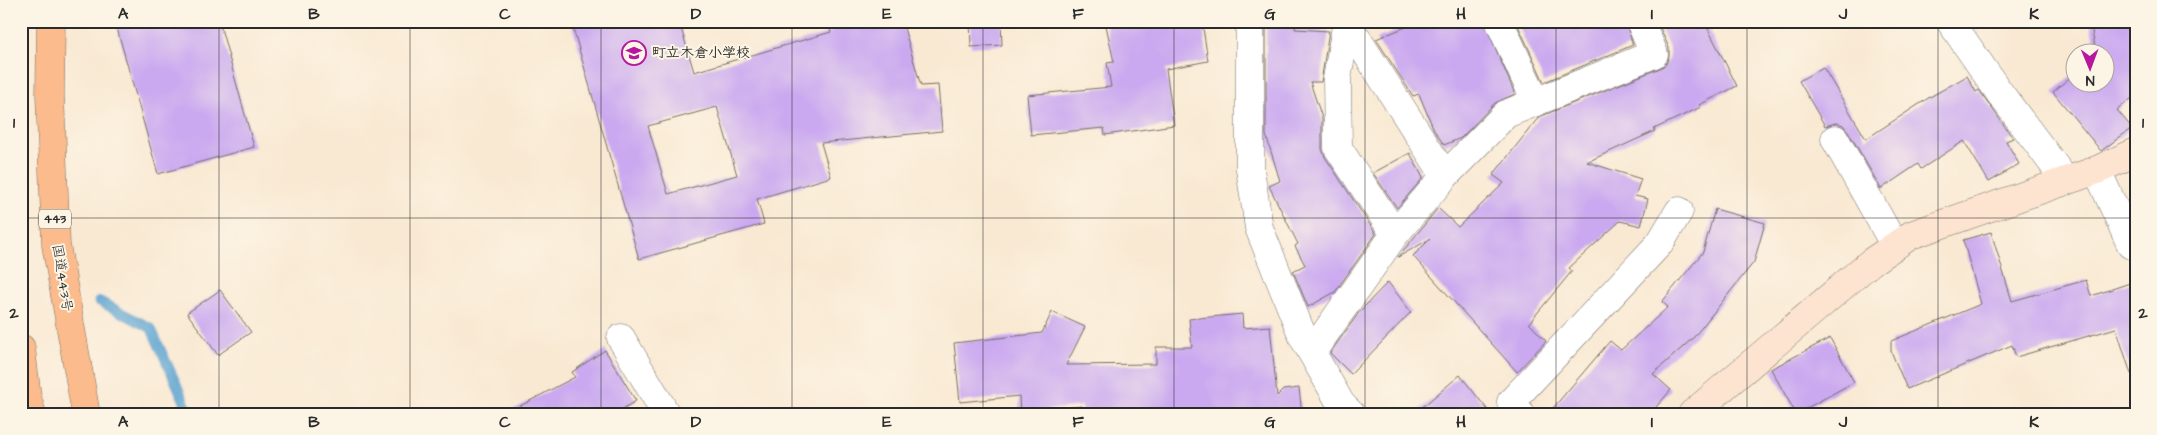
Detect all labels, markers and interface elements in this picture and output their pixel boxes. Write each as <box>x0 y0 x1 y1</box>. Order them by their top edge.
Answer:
text: A <box>118 3 129 25</box>
text: B <box>308 3 320 25</box>
text: C <box>499 3 511 25</box>
text: D <box>691 3 702 25</box>
text: E <box>882 3 892 25</box>
text: F <box>1072 3 1084 25</box>
text: G <box>1264 3 1276 25</box>
text: H <box>1456 3 1466 25</box>
text: I <box>1651 3 1653 25</box>
text: J <box>1838 3 1848 25</box>
text: K <box>2029 3 2039 25</box>
school or university icon: 町立木倉小学校 <box>621 40 647 66</box>
north arrow <box>2064 42 2114 92</box>
place label: 町立木倉小学校 <box>652 43 750 63</box>
text: N <box>2085 70 2095 90</box>
text: 1 <box>13 112 16 134</box>
text: 1 <box>2142 112 2145 134</box>
road number: 443 <box>39 210 71 228</box>
street label: 国道443号 <box>47 243 77 313</box>
text: 2 <box>8 302 19 324</box>
text: 2 <box>2137 302 2148 324</box>
text: A <box>118 411 129 433</box>
text: B <box>308 411 320 433</box>
text: C <box>499 411 511 433</box>
text: D <box>691 411 702 433</box>
text: E <box>882 411 892 433</box>
text: F <box>1072 411 1084 433</box>
text: G <box>1264 411 1276 433</box>
text: H <box>1456 411 1466 433</box>
text: I <box>1651 411 1653 433</box>
text: J <box>1838 411 1848 433</box>
text: K <box>2029 411 2039 433</box>

